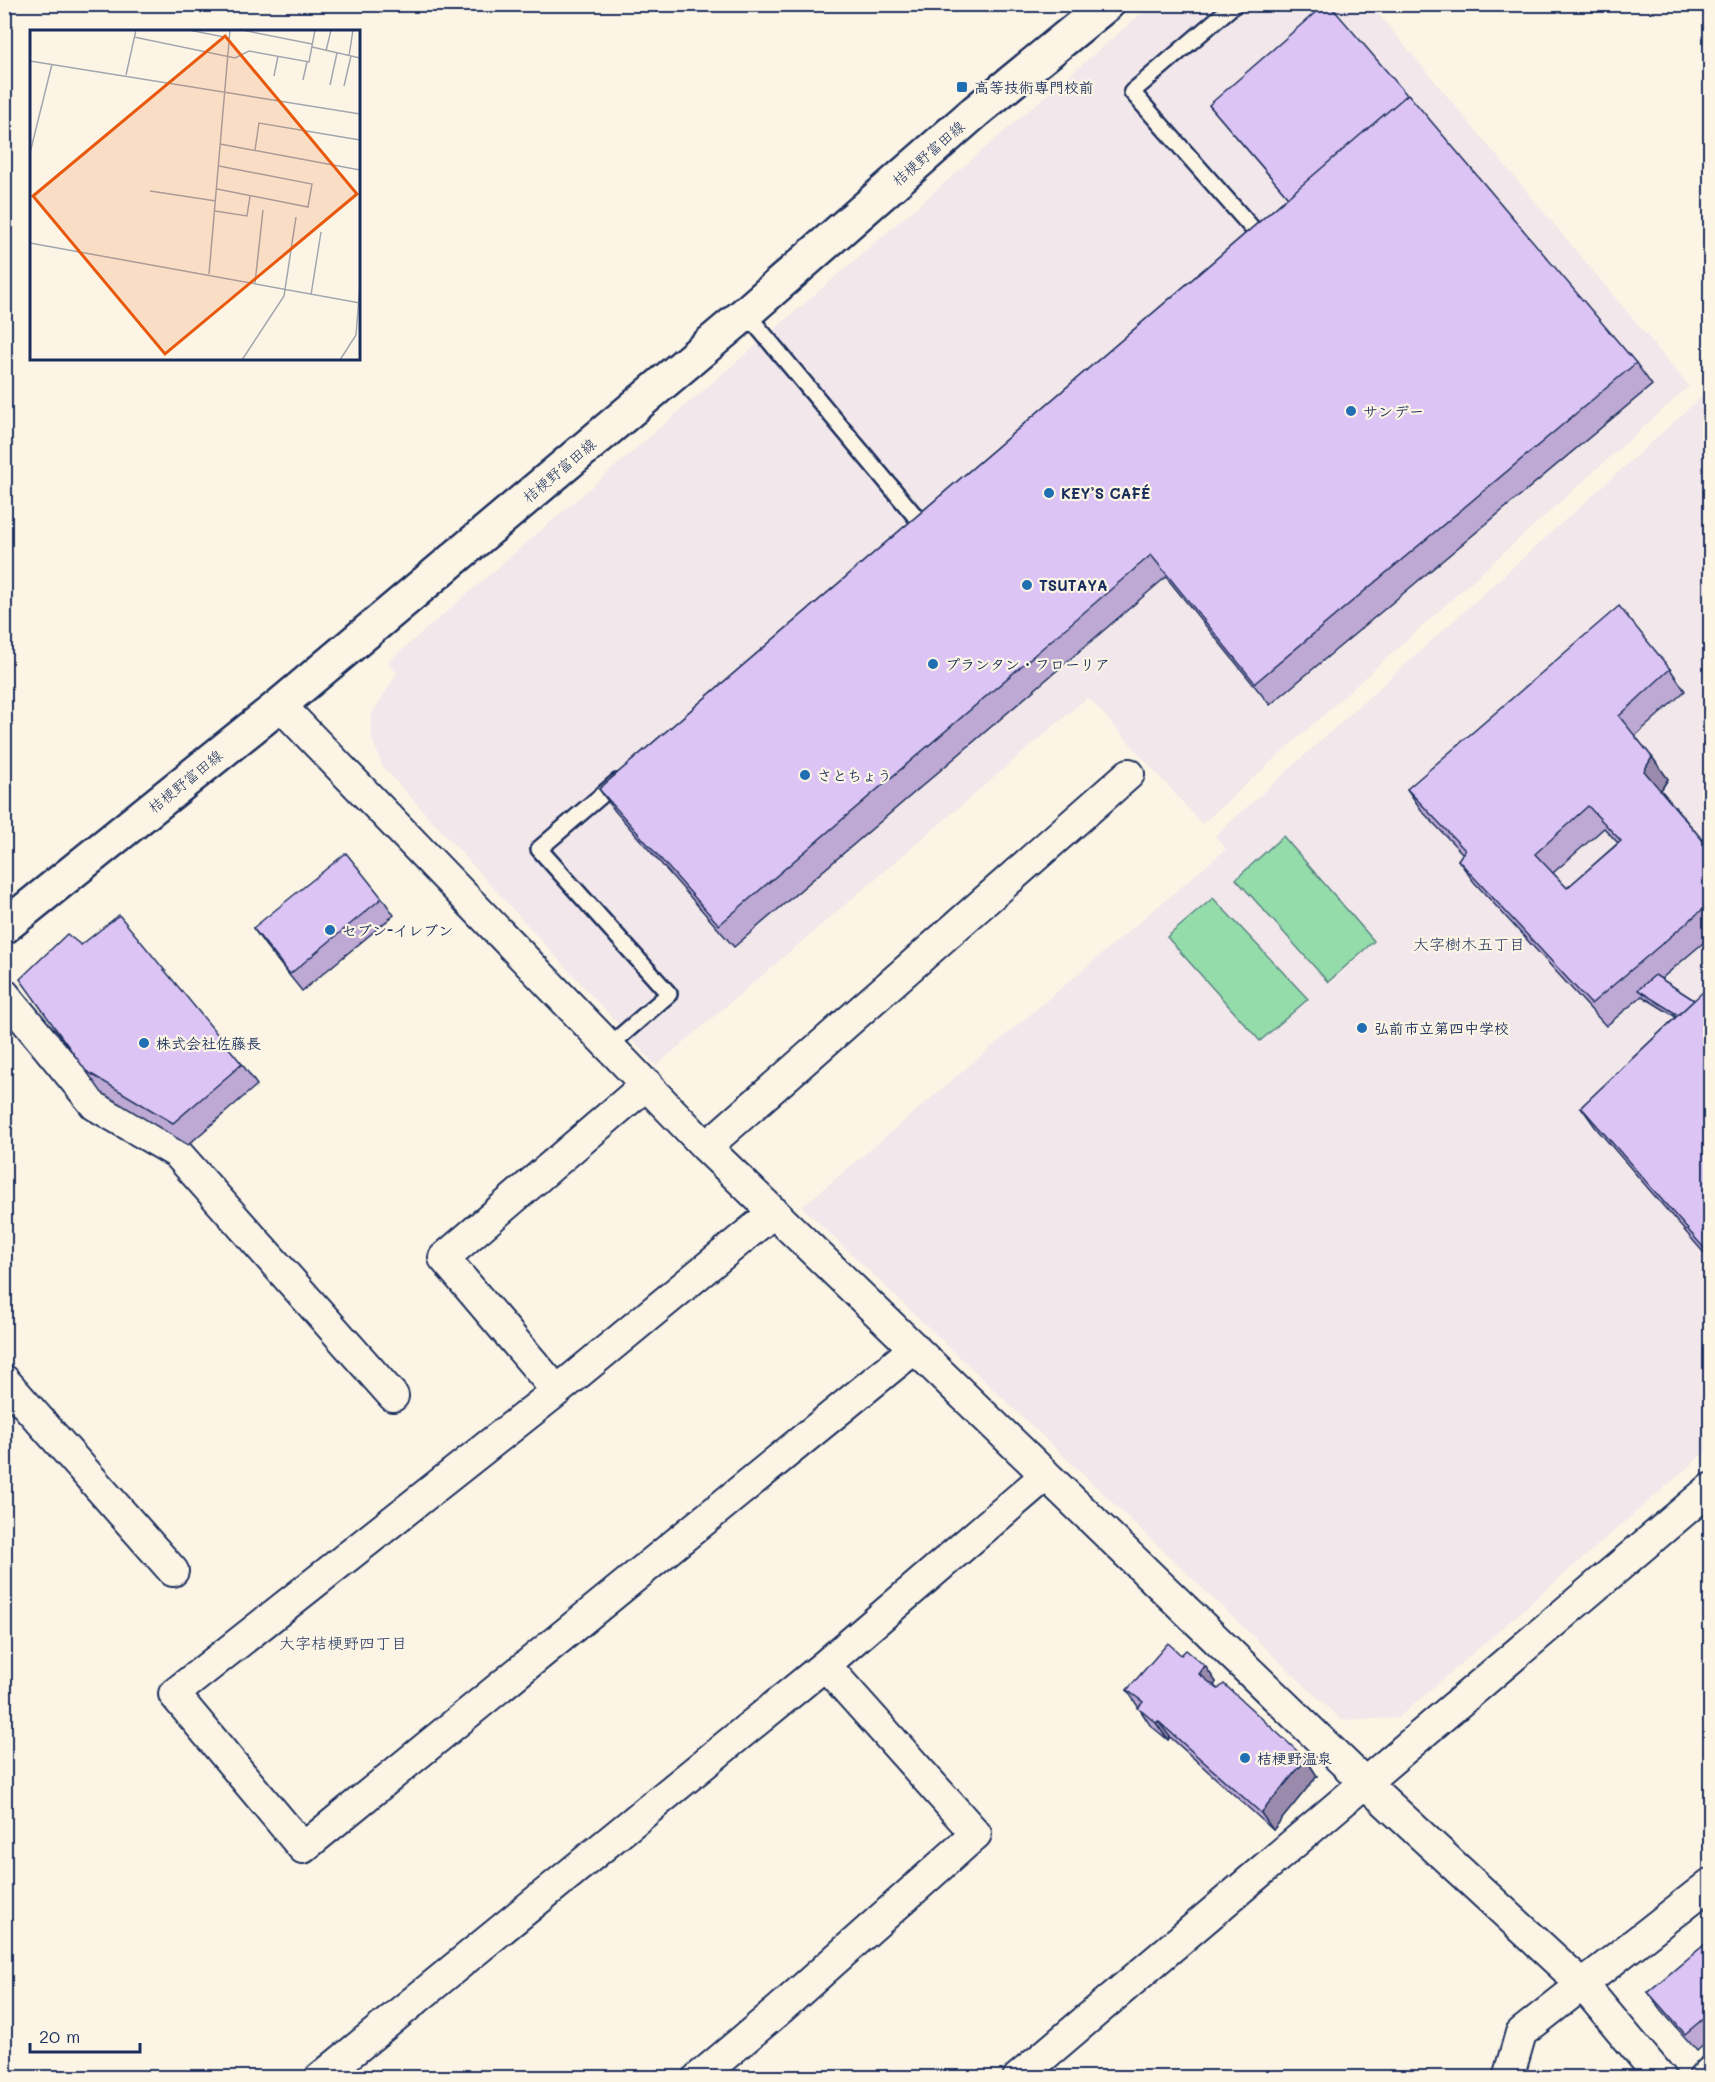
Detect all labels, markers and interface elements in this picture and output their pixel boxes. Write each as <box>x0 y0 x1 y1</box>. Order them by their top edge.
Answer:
inset map <box>30 30 360 360</box>
place label: 高等技術専門校前 <box>974 77 1094 97</box>
marker: 高等技術専門校前 <box>955 80 969 94</box>
street label: 桔梗野富田線 <box>887 116 969 190</box>
place label: サンデー <box>1363 401 1424 421</box>
marker: サンデー <box>1344 404 1358 418</box>
street label: 桔梗野富田線 <box>518 433 600 507</box>
place label: KEY’S CAFÉ <box>1061 483 1150 503</box>
marker: KEY’S CAFÉ <box>1042 486 1056 500</box>
place label: TSUTAYA <box>1039 575 1107 595</box>
marker: TSUTAYA <box>1020 578 1034 592</box>
place label: プランタン・フローリア <box>945 654 1110 674</box>
marker: プランタン・フローリア <box>926 657 940 671</box>
street label: 桔梗野富田線 <box>144 745 226 817</box>
place label: さとちょう <box>817 765 892 785</box>
marker: さとちょう <box>798 768 812 782</box>
place label: セブン-イレブン <box>342 920 453 940</box>
marker: セブン-イレブン <box>323 923 337 937</box>
district label: 大字樹木五丁目 <box>1413 933 1525 954</box>
place label: 弘前市立第四中学校 <box>1374 1018 1509 1038</box>
marker: 弘前市立第四中学校 <box>1355 1021 1369 1035</box>
place label: 株式会社佐藤長 <box>156 1033 261 1053</box>
marker: 株式会社佐藤長 <box>137 1036 151 1050</box>
district label: 大字桔梗野四丁目 <box>279 1632 407 1653</box>
place label: 桔梗野温泉 <box>1257 1748 1332 1768</box>
marker: 桔梗野温泉 <box>1238 1751 1252 1765</box>
scale bar <box>30 2016 140 2054</box>
text: 20 m <box>39 2024 80 2048</box>

